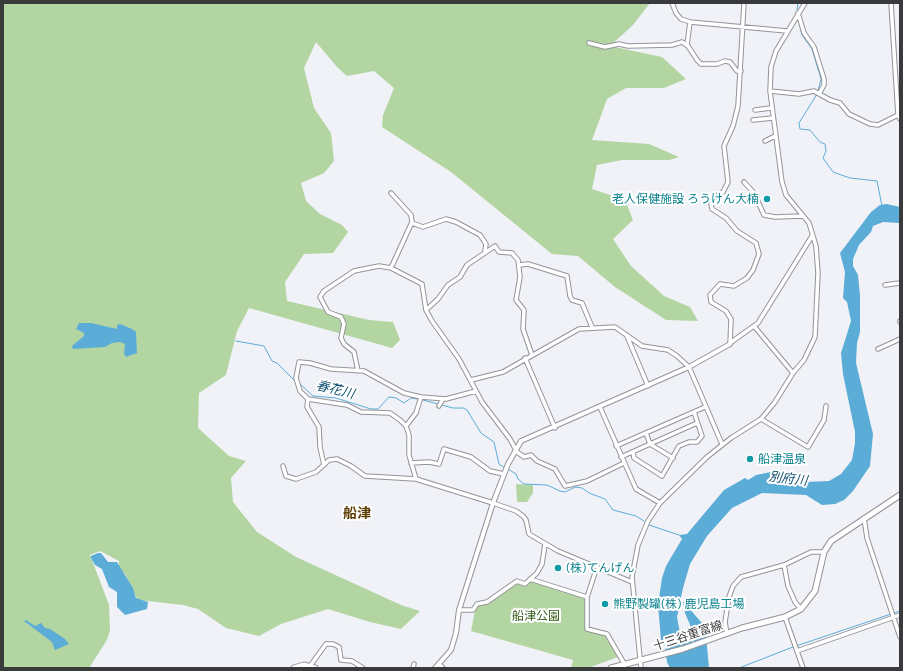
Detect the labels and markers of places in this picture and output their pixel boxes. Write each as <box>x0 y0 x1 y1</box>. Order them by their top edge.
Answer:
place label: 老人保健施設 ろうけん大楠 <box>612 192 759 206</box>
marker: 老人保健施設 ろうけん大楠 <box>762 194 772 204</box>
place label: 船津温泉 <box>758 452 806 466</box>
marker: 船津温泉 <box>745 454 755 464</box>
place label: (株)てんげん <box>566 561 634 575</box>
marker: (株)てんげん <box>553 563 563 573</box>
place label: 熊野製罐(株) 鹿児島工場 <box>613 597 744 611</box>
marker: 熊野製罐(株) 鹿児島工場 <box>600 599 610 609</box>

